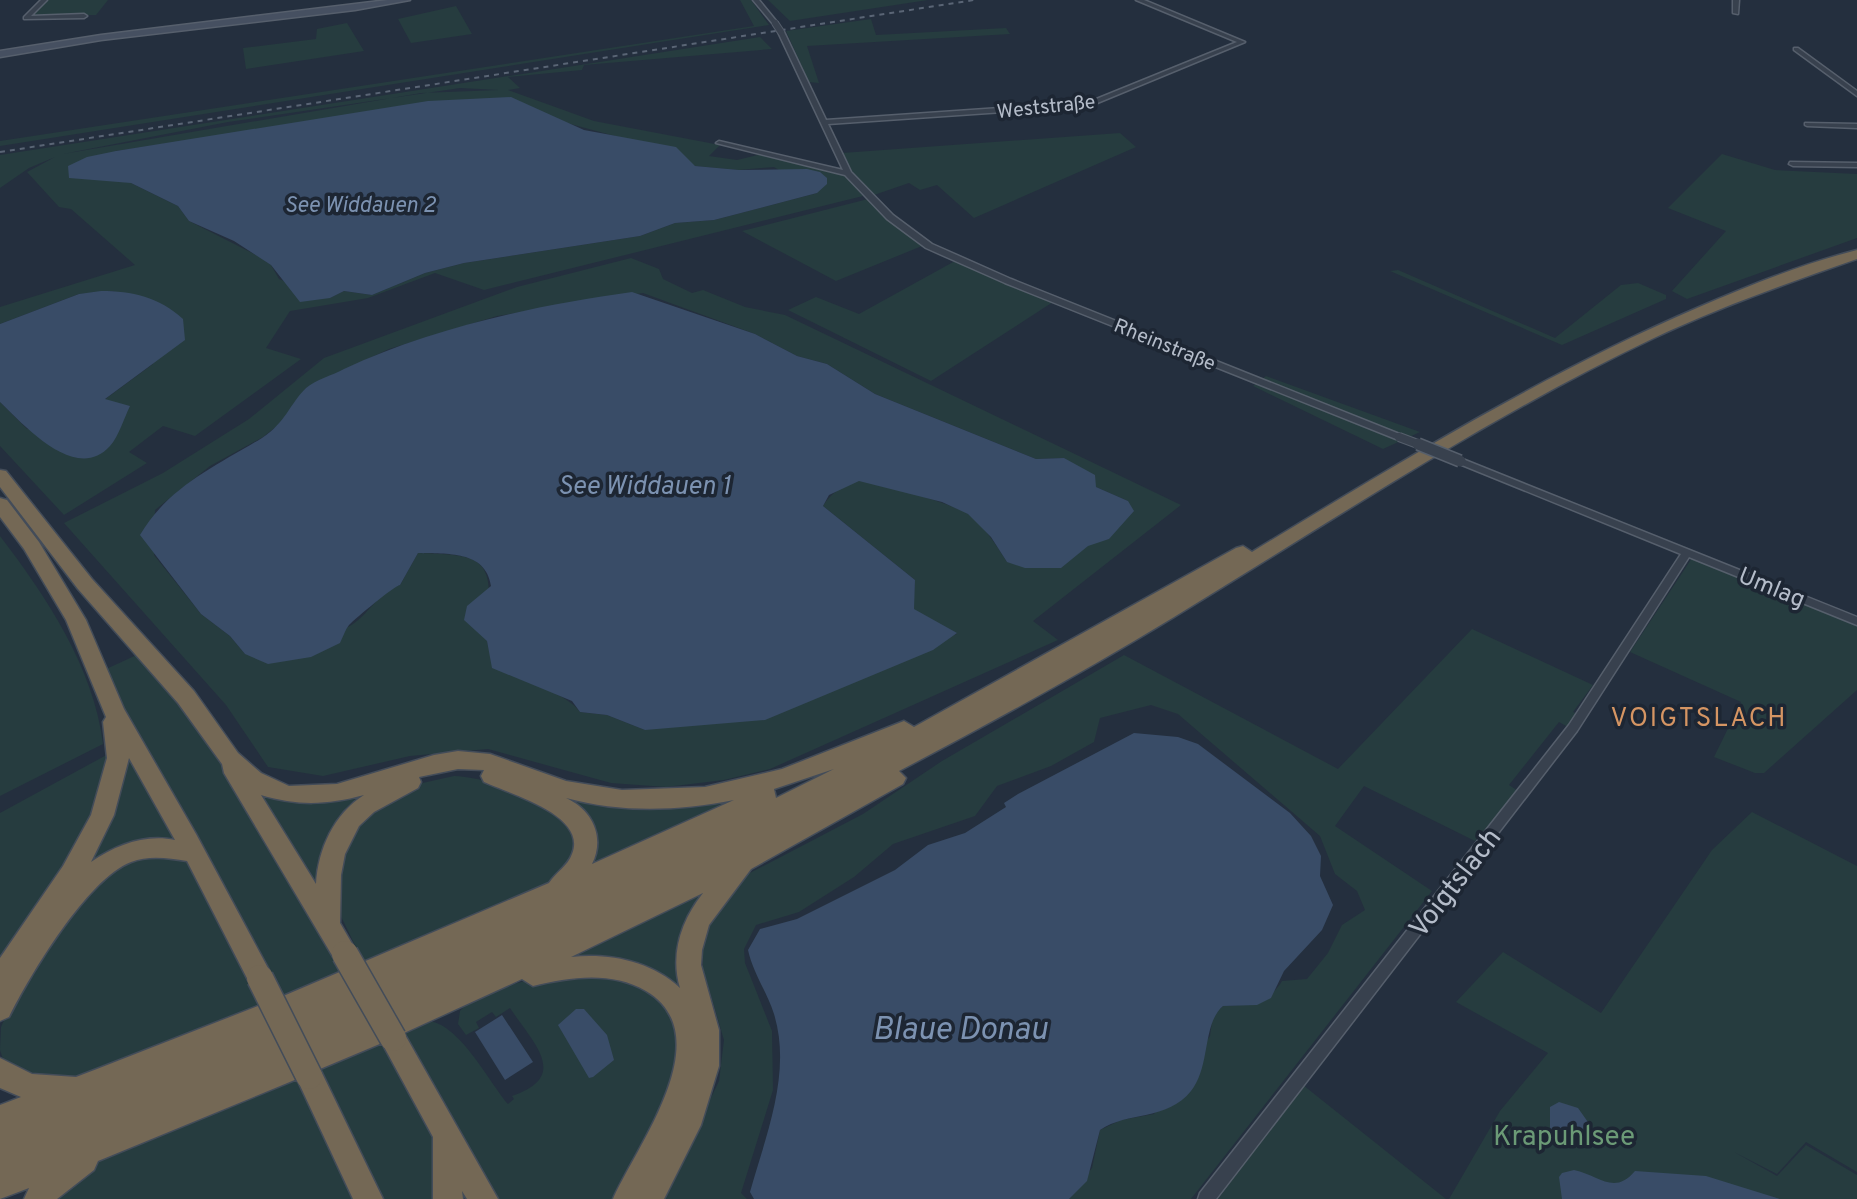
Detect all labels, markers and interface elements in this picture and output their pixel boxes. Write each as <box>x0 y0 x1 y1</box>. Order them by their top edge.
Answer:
street label: Weststraße <box>996 90 1097 126</box>
water label: See Widdauen 2 <box>284 193 437 220</box>
street label: Rheinstraße <box>1109 314 1219 378</box>
water label: See Widdauen 1 <box>558 471 731 504</box>
street label: Umlag <box>1733 562 1809 616</box>
district label: VOIGTSLACH <box>1610 703 1788 736</box>
street label: Voigtslach <box>1402 822 1511 946</box>
water label: Blaue Donau <box>873 1011 1048 1051</box>
park label: Krapuhlsee <box>1493 1120 1635 1156</box>

